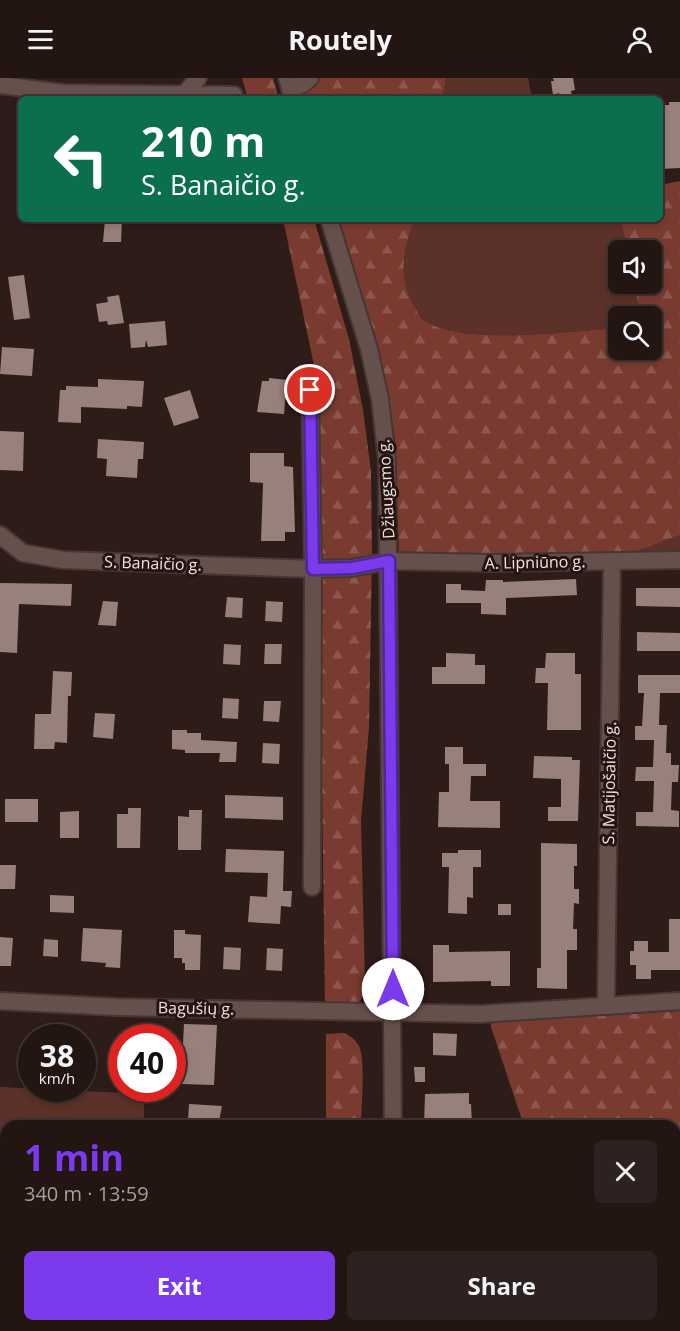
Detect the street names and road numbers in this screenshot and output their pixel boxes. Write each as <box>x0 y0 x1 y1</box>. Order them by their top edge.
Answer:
street label: Džiaugsmo g. <box>372 439 400 539</box>
street label: S. Banaičio g. <box>104 550 202 576</box>
street label: A. Lipniūno g. <box>484 550 586 574</box>
street label: S. Matijošaičio g. <box>597 721 621 845</box>
street label: Bagušių g. <box>158 996 234 1020</box>

